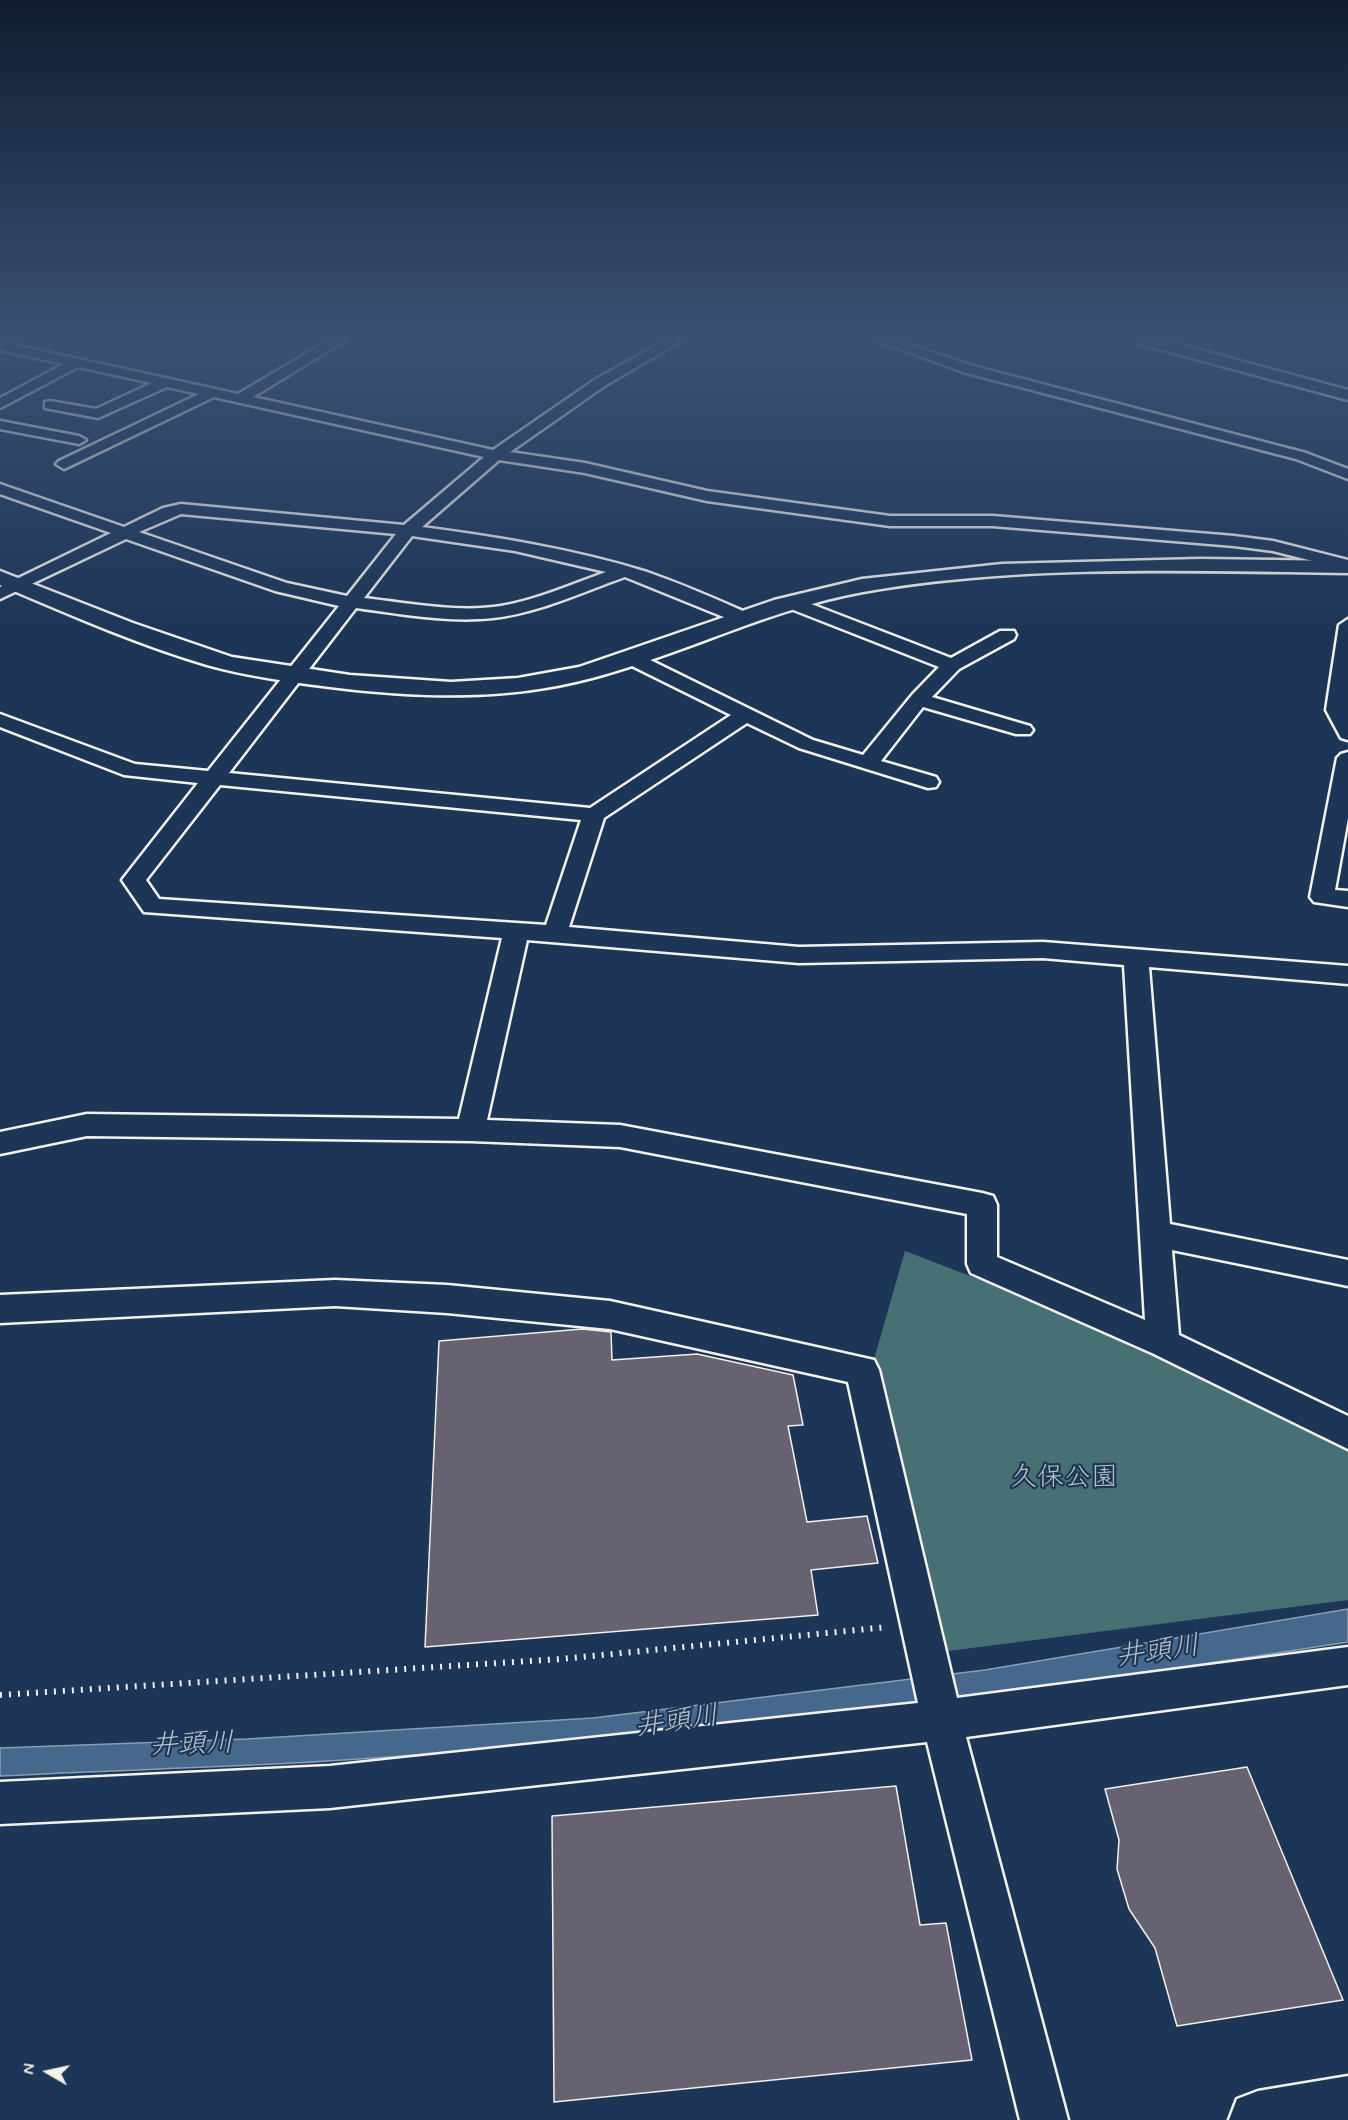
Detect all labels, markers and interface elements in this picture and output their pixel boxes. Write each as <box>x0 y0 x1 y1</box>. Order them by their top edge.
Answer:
park label: 久保公園 <box>1010 1463 1118 1495</box>
water label: 井頭川 <box>1114 1631 1202 1675</box>
water label: 井頭川 <box>633 1701 721 1745</box>
water label: 井頭川 <box>149 1728 235 1764</box>
north arrow <box>18 2042 78 2102</box>
text: N <box>19 2062 41 2076</box>

